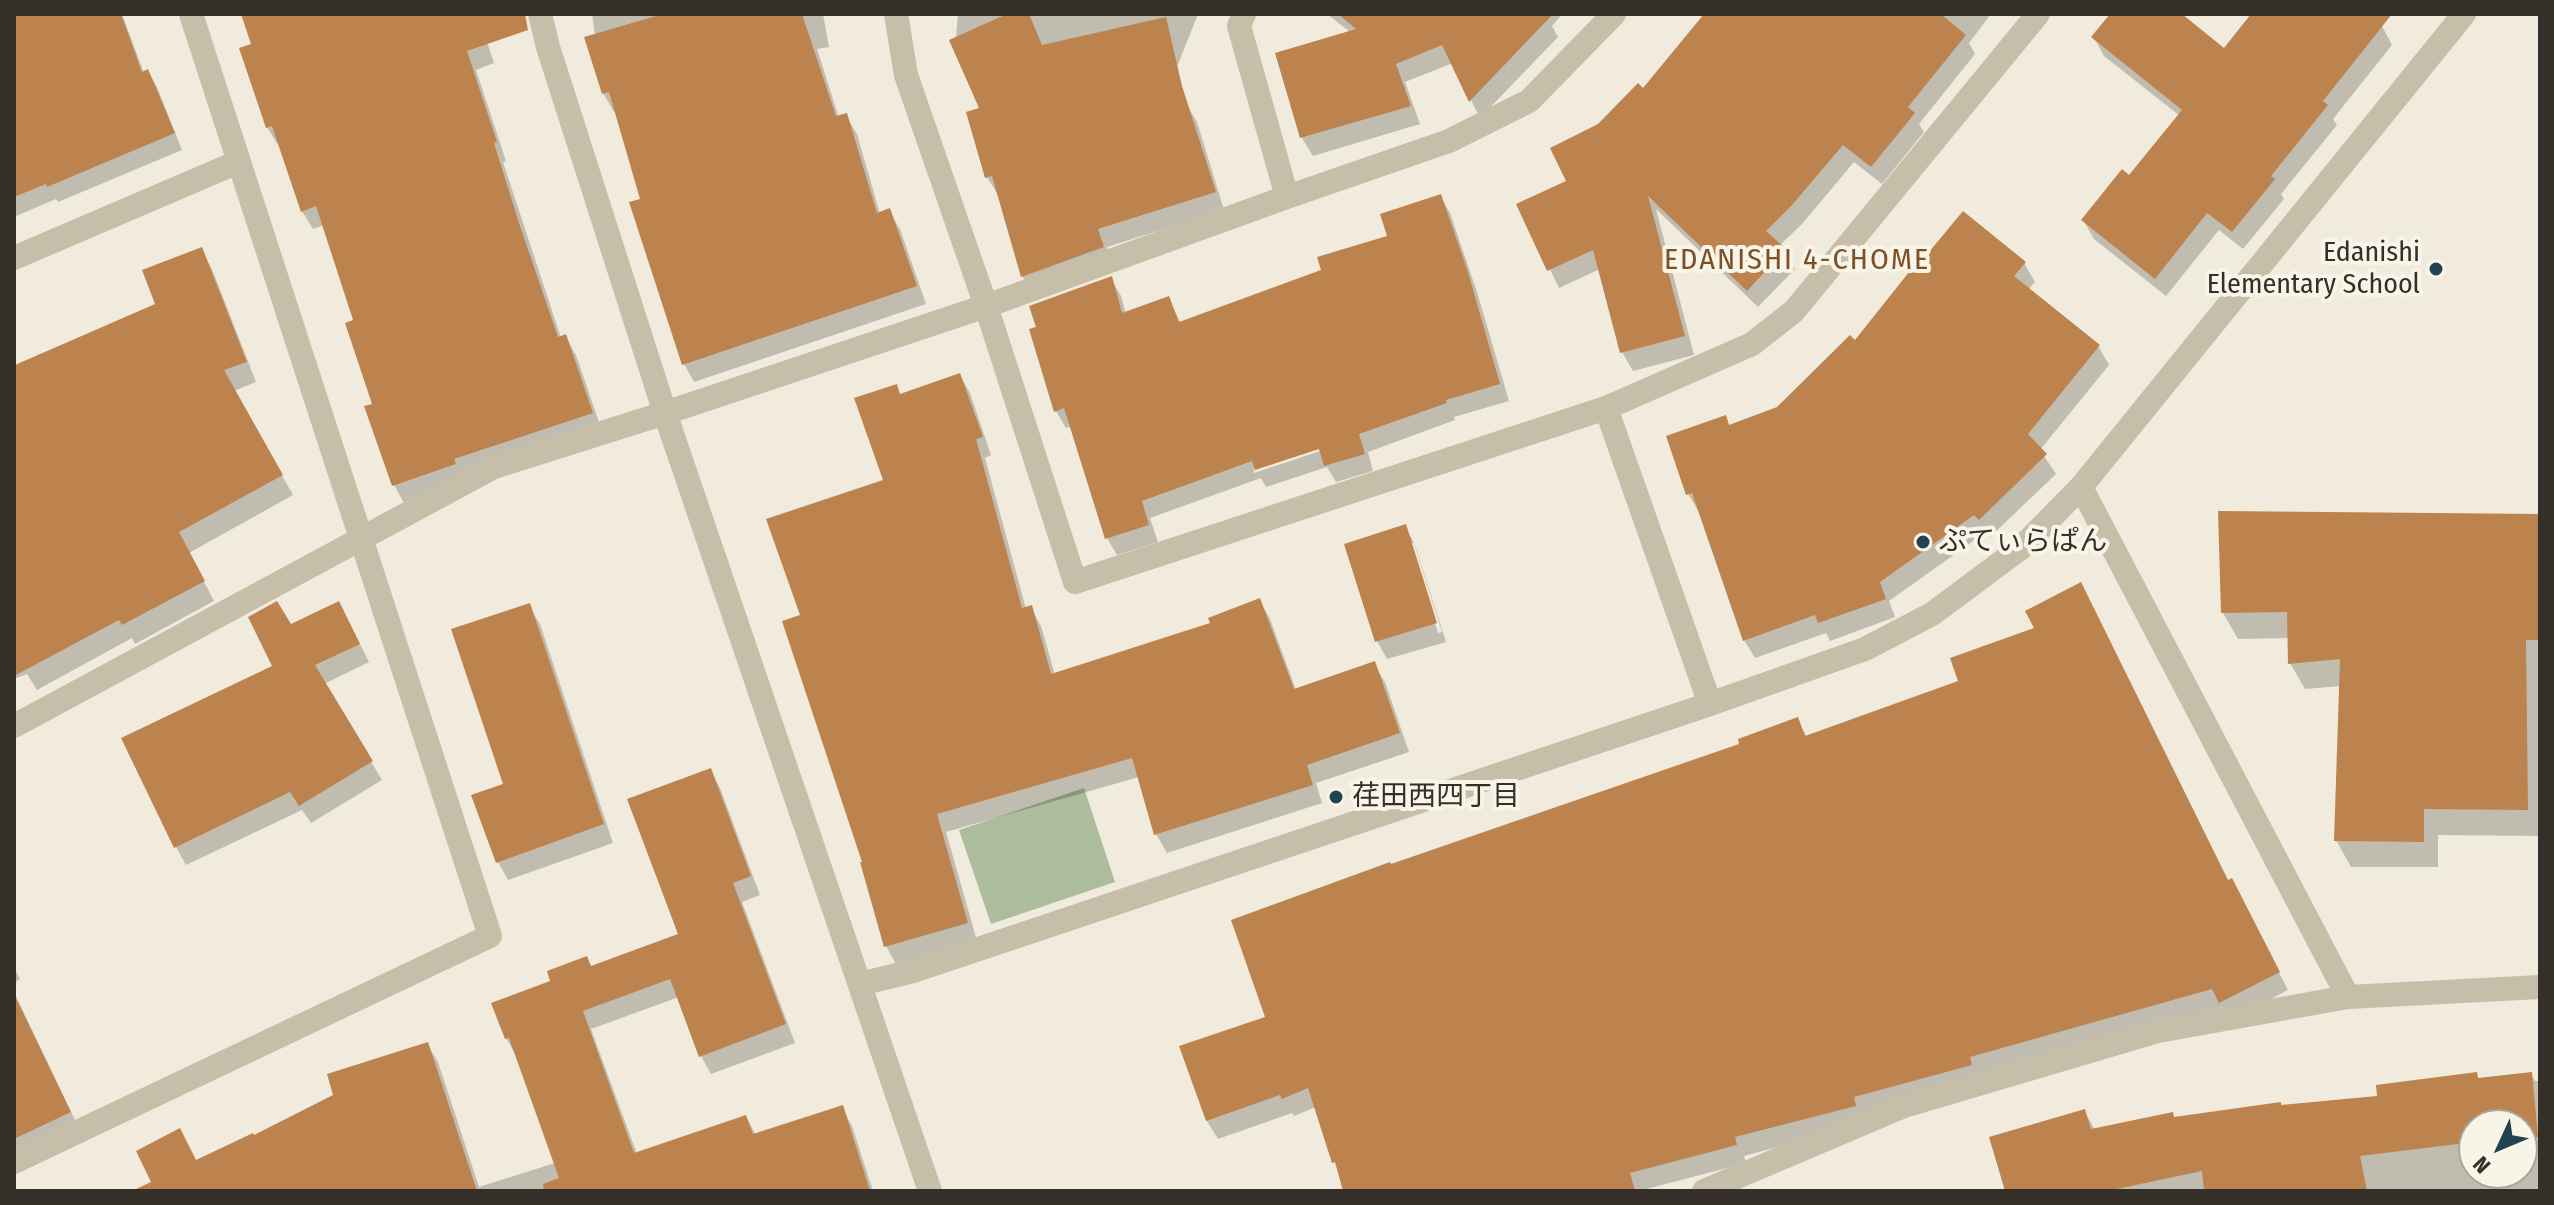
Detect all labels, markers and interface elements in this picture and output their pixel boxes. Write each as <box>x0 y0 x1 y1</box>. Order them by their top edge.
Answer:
place label: Edanishi Elementary School <box>2207 236 2420 302</box>
district label: EDANISHI 4-CHOME <box>1664 243 1930 279</box>
marker: Edanishi Elementary School <box>2427 260 2445 278</box>
place label: ぷてぃらぱん <box>1939 525 2107 559</box>
marker: ぷてぃらぱん <box>1914 533 1932 551</box>
place label: 荏田西四丁目 <box>1352 780 1520 814</box>
marker: 荏田西四丁目 <box>1327 788 1345 806</box>
north arrow <box>2458 1109 2538 1189</box>
text: N <box>2468 1151 2496 1179</box>

